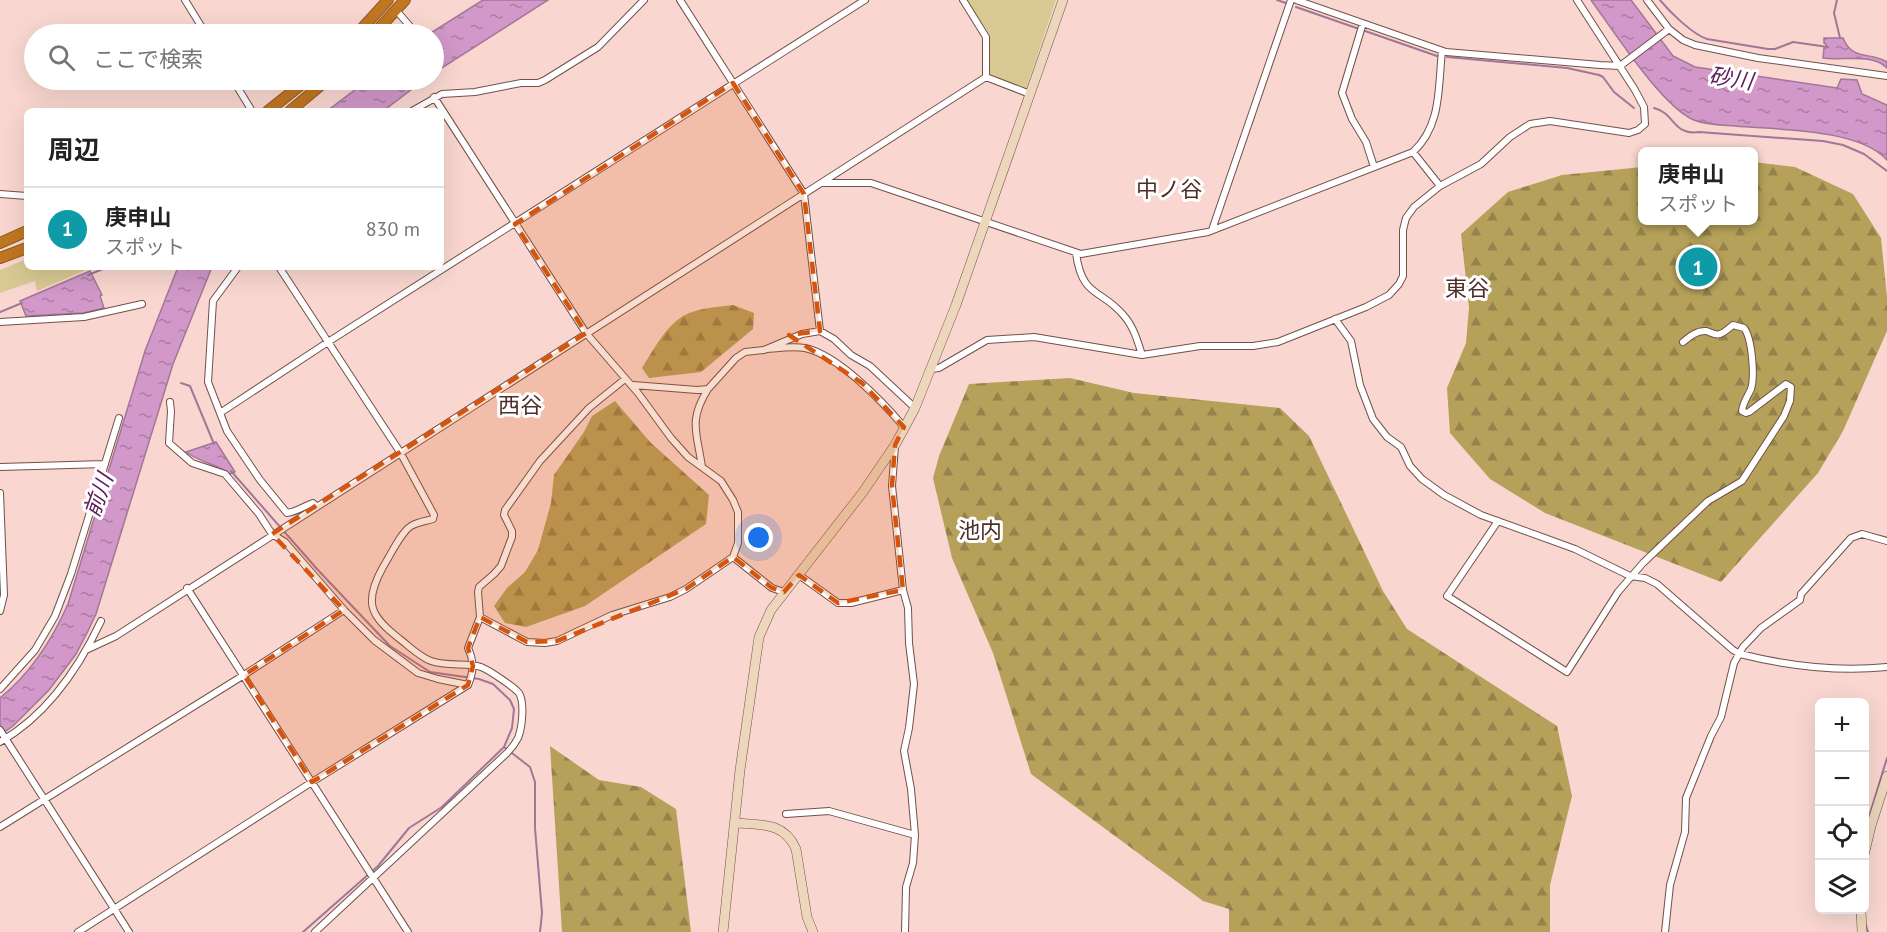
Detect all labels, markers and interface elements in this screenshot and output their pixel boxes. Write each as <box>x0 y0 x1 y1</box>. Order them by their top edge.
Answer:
search box <box>24 24 444 90</box>
icon: search <box>45 41 78 74</box>
text: ここで検索 <box>93 45 203 73</box>
water label: 砂川 <box>1707 61 1757 95</box>
text: 周辺 <box>48 133 100 166</box>
popup <box>1638 147 1758 225</box>
text: 庚申山 <box>1658 160 1724 188</box>
district label: 中ノ谷 <box>1136 175 1202 203</box>
text: スポット <box>1658 191 1738 217</box>
text: 庚申山 <box>105 203 171 231</box>
text: 1 <box>62 216 73 242</box>
text: 830 m <box>366 216 420 242</box>
text: スポット <box>105 234 185 260</box>
pin: 1 <box>1678 244 1718 290</box>
district label: 東谷 <box>1445 274 1489 302</box>
district label: 西谷 <box>498 391 542 419</box>
water label: 前川 <box>77 468 119 520</box>
district label: 池内 <box>958 516 1002 544</box>
your location <box>744 523 773 552</box>
map controls <box>1815 698 1869 914</box>
button: + <box>1815 698 1869 752</box>
button: − <box>1815 752 1869 806</box>
button: locate <box>1815 806 1869 860</box>
button: layers <box>1815 860 1869 914</box>

